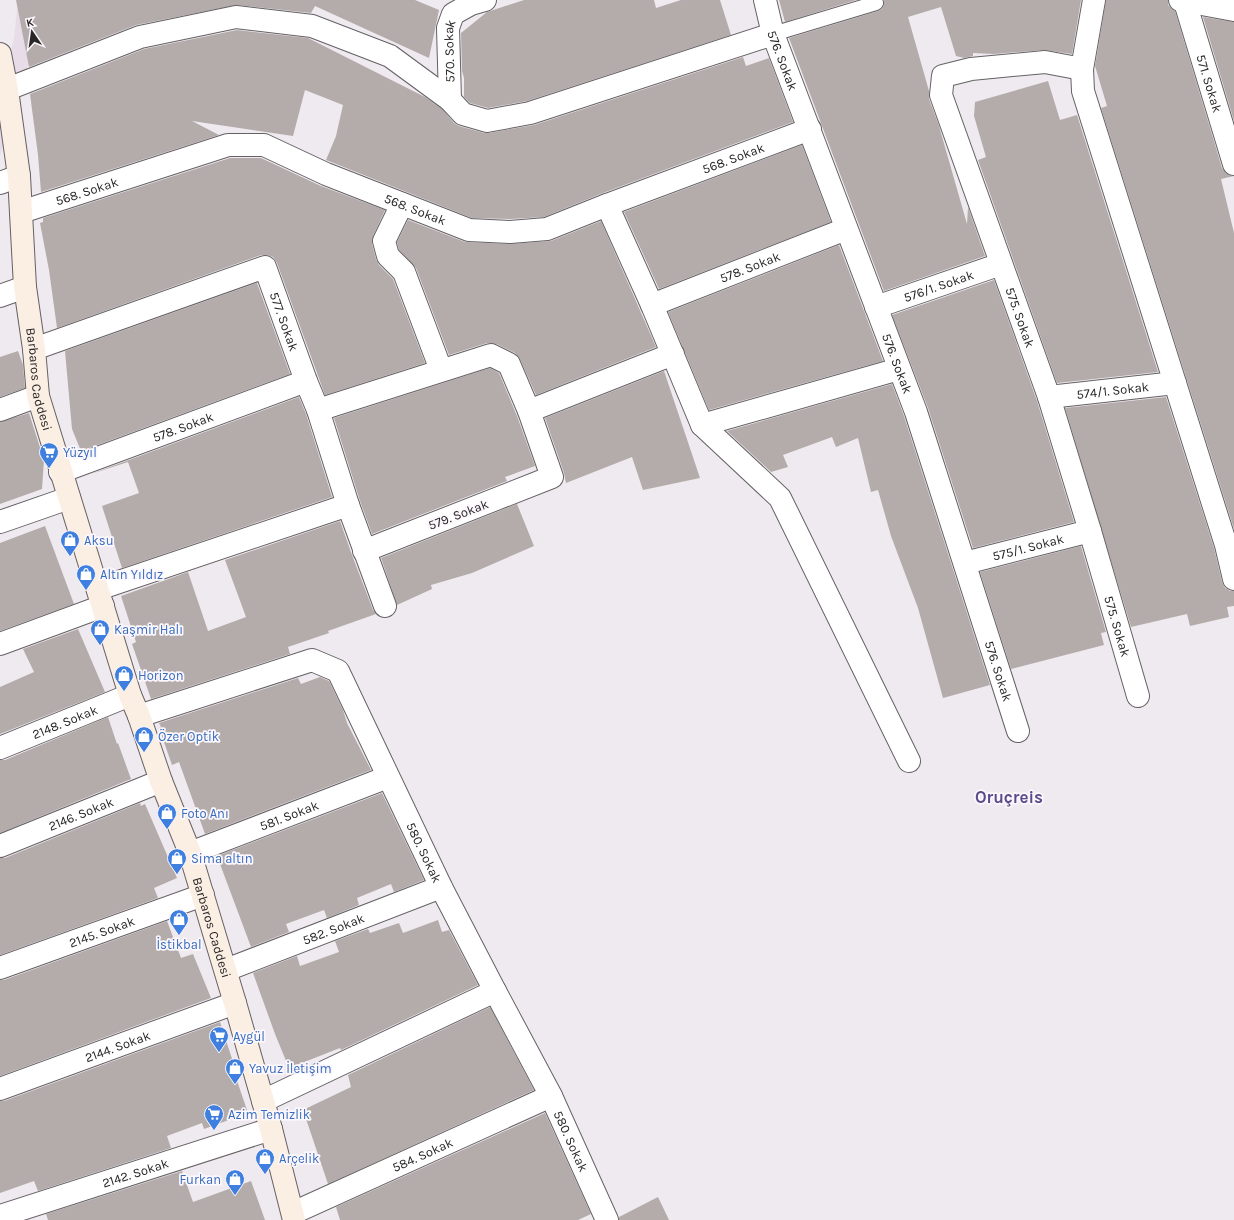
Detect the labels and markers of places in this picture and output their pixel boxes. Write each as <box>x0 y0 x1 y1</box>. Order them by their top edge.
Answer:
supermarket icon: Yüzyıl <box>38 441 60 469</box>
place label: Yüzyıl <box>63 445 97 460</box>
shop icon: Aksu <box>59 529 81 557</box>
place label: Aksu <box>84 533 114 548</box>
shop icon: Altın Yıldız <box>75 563 97 591</box>
place label: Altın Yıldız <box>100 567 163 582</box>
shop icon: Kaşmir Halı <box>89 618 111 646</box>
place label: Kaşmir Halı <box>114 622 183 637</box>
shop icon: Horizon <box>113 664 135 692</box>
place label: Horizon <box>138 668 184 683</box>
shop icon: Özer Optik <box>133 725 155 753</box>
place label: Özer Optik <box>158 728 219 744</box>
shop icon: Foto Anı <box>156 802 178 830</box>
place label: Foto Anı <box>181 806 229 821</box>
shop icon: Sima altın <box>166 847 188 875</box>
place label: Sima altın <box>191 851 253 866</box>
shop icon: İstikbal <box>168 908 190 936</box>
place label: İstikbal <box>156 937 202 952</box>
supermarket icon: Aygül <box>208 1025 230 1053</box>
place label: Aygül <box>233 1029 265 1044</box>
shop icon: Yavuz İletişim <box>224 1057 246 1085</box>
place label: Yavuz İletişim <box>249 1061 332 1076</box>
supermarket icon: Azim Temizlik <box>203 1103 225 1131</box>
place label: Azim Temizlik <box>228 1107 310 1122</box>
shop icon: Arçelik <box>254 1147 276 1175</box>
place label: Arçelik <box>279 1151 319 1166</box>
shop icon: Furkan <box>224 1168 246 1196</box>
place label: Furkan <box>180 1172 221 1187</box>

